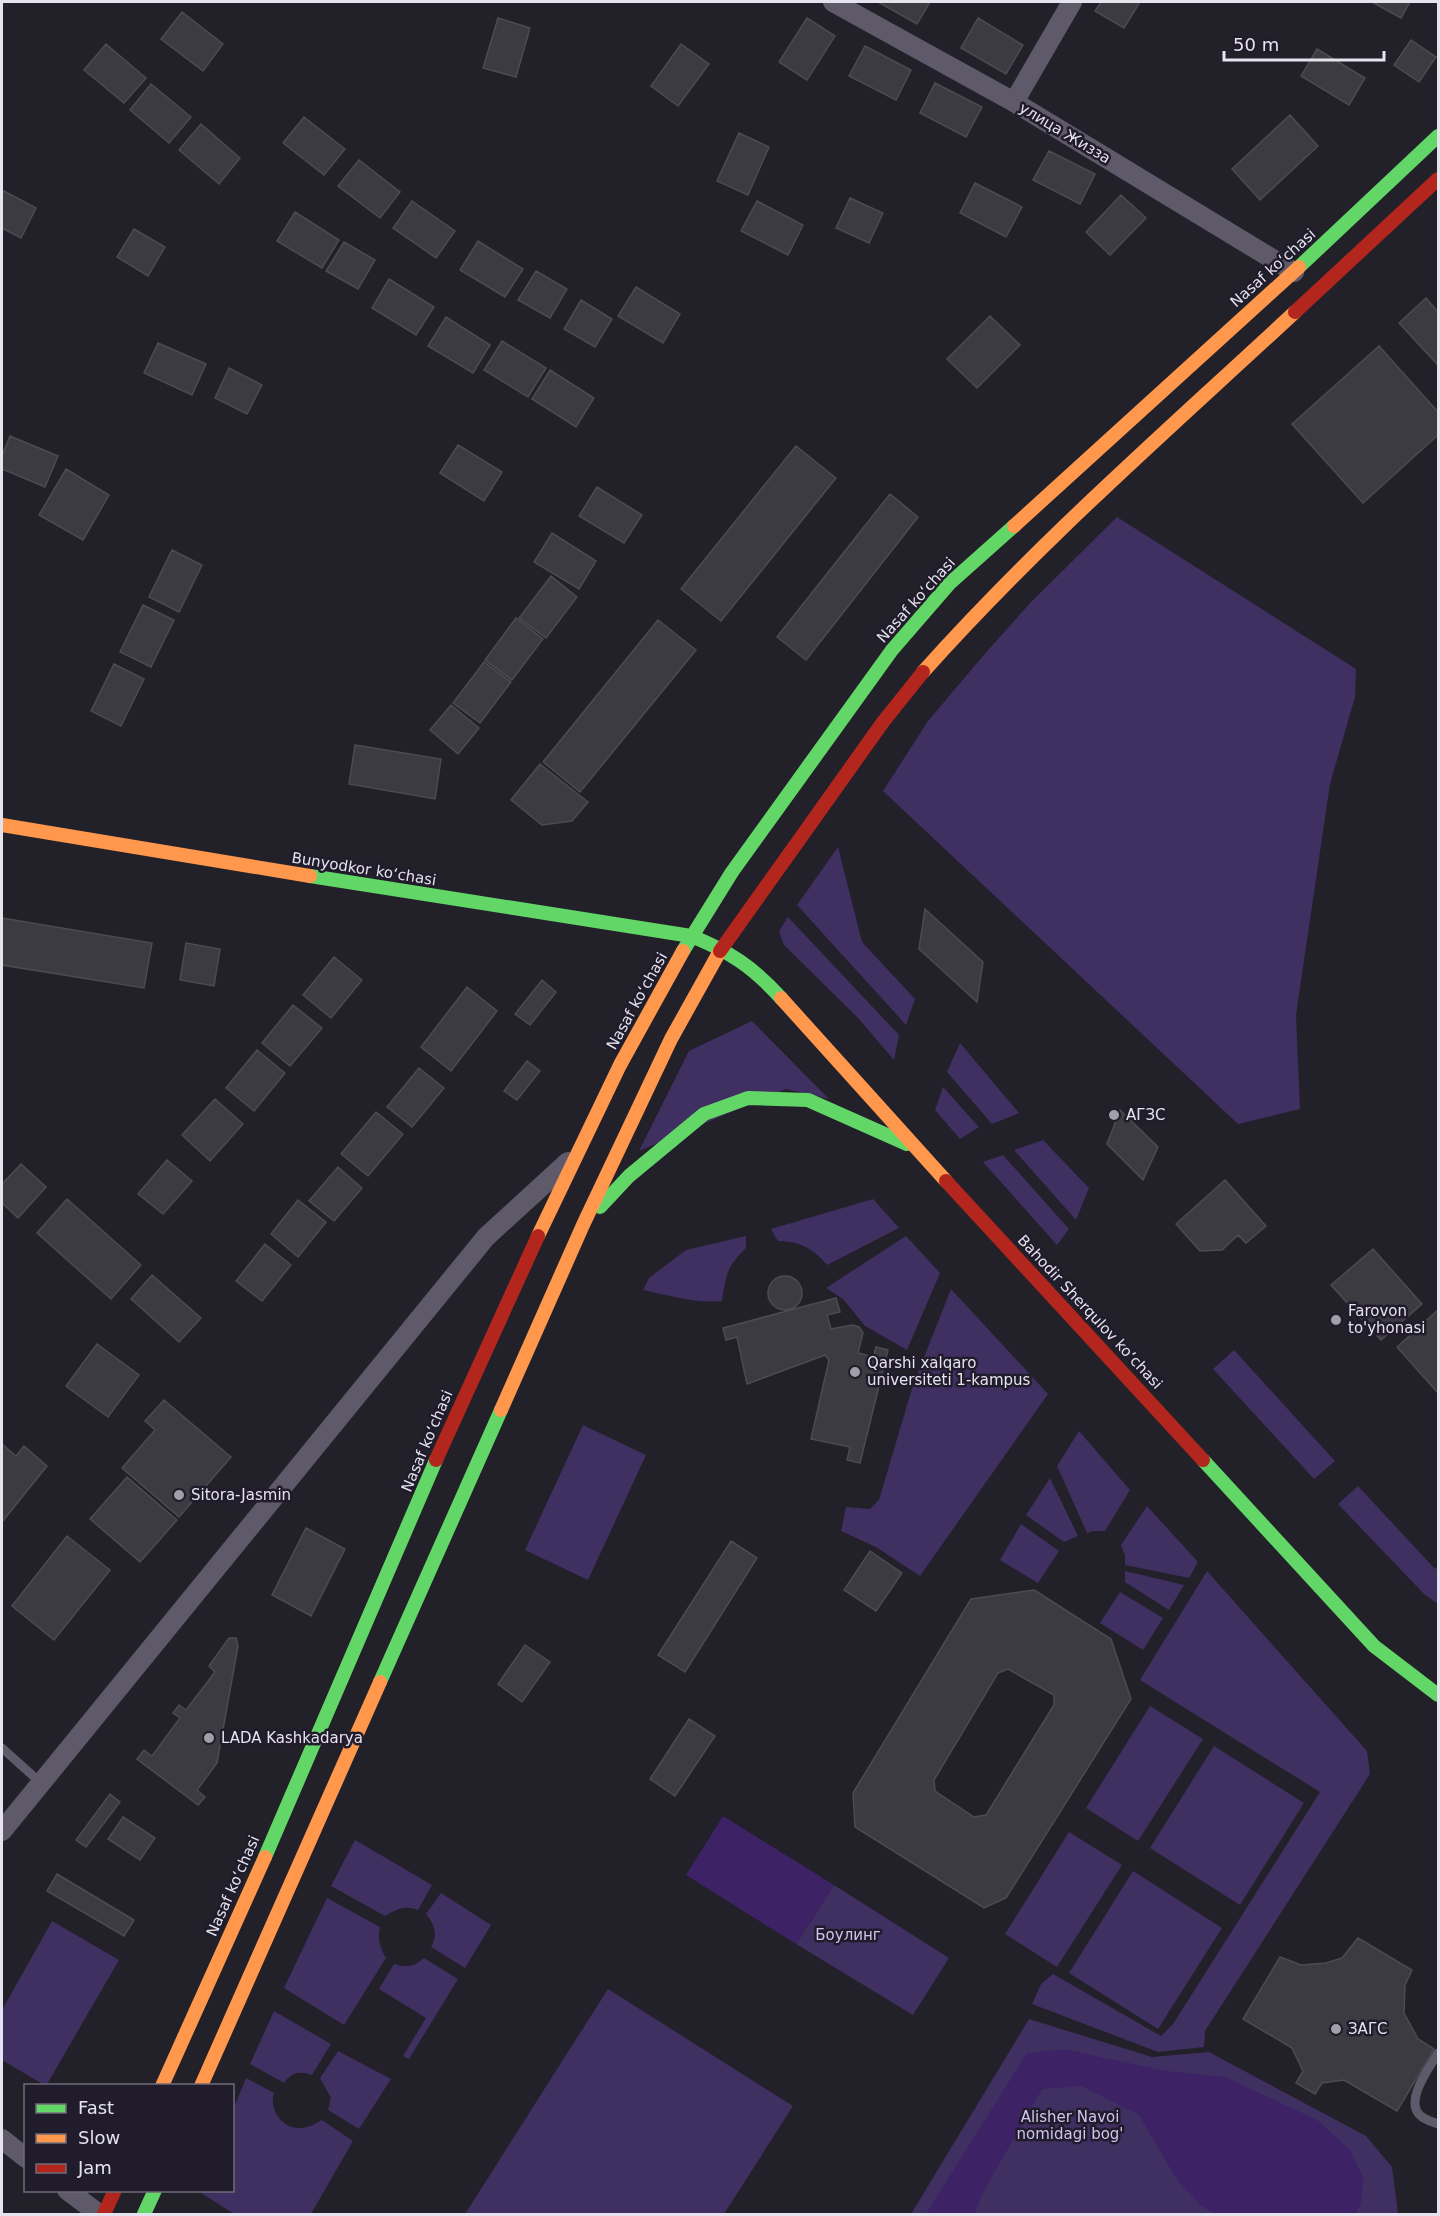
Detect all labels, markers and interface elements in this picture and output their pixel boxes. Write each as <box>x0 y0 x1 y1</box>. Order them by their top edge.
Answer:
scale bar <box>1224 24 1384 62</box>
text: 50 m <box>1233 34 1279 55</box>
street label: улица Жизза <box>1016 99 1114 167</box>
street label: Nasaf ko‘chasi <box>1227 225 1319 311</box>
street label: Nasaf ko‘chasi <box>873 554 959 646</box>
street label: Bunyodkor koʻchasi <box>290 849 438 889</box>
street label: Nasaf ko‘chasi <box>603 949 671 1053</box>
place label: АГЗС <box>1126 1106 1166 1124</box>
marker: АГЗС <box>1107 1108 1121 1122</box>
street label: Bahodir Sherqulov ko‘chasi <box>1014 1231 1166 1393</box>
place label: Farovon to'yhonasi <box>1348 1302 1425 1337</box>
marker: Farovon to'yhonasi <box>1329 1313 1343 1327</box>
place label: Qarshi xalqaro universiteti 1-kampus <box>867 1354 1031 1389</box>
marker: Qarshi xalqaro universiteti 1-kampus <box>848 1365 862 1379</box>
street label: Nasaf ko‘chasi <box>398 1388 456 1494</box>
place label: Sitora-Jasmin <box>191 1486 291 1504</box>
marker: Sitora-Jasmin <box>172 1488 186 1502</box>
place label: LADA Kashkadarya <box>221 1729 363 1747</box>
marker: LADA Kashkadarya <box>202 1731 216 1745</box>
street label: Nasaf ko‘chasi <box>203 1833 263 1939</box>
park label: Боулинг <box>815 1926 881 1944</box>
place label: ЗАГС <box>1348 2020 1388 2038</box>
marker: ЗАГС <box>1329 2022 1343 2036</box>
legend <box>24 2084 234 2192</box>
text: Fast <box>78 2097 114 2118</box>
park label: Alisher Navoi nomidagi bog' <box>1017 2108 1123 2143</box>
text: Slow <box>78 2127 120 2148</box>
text: Jam <box>77 2157 112 2178</box>

